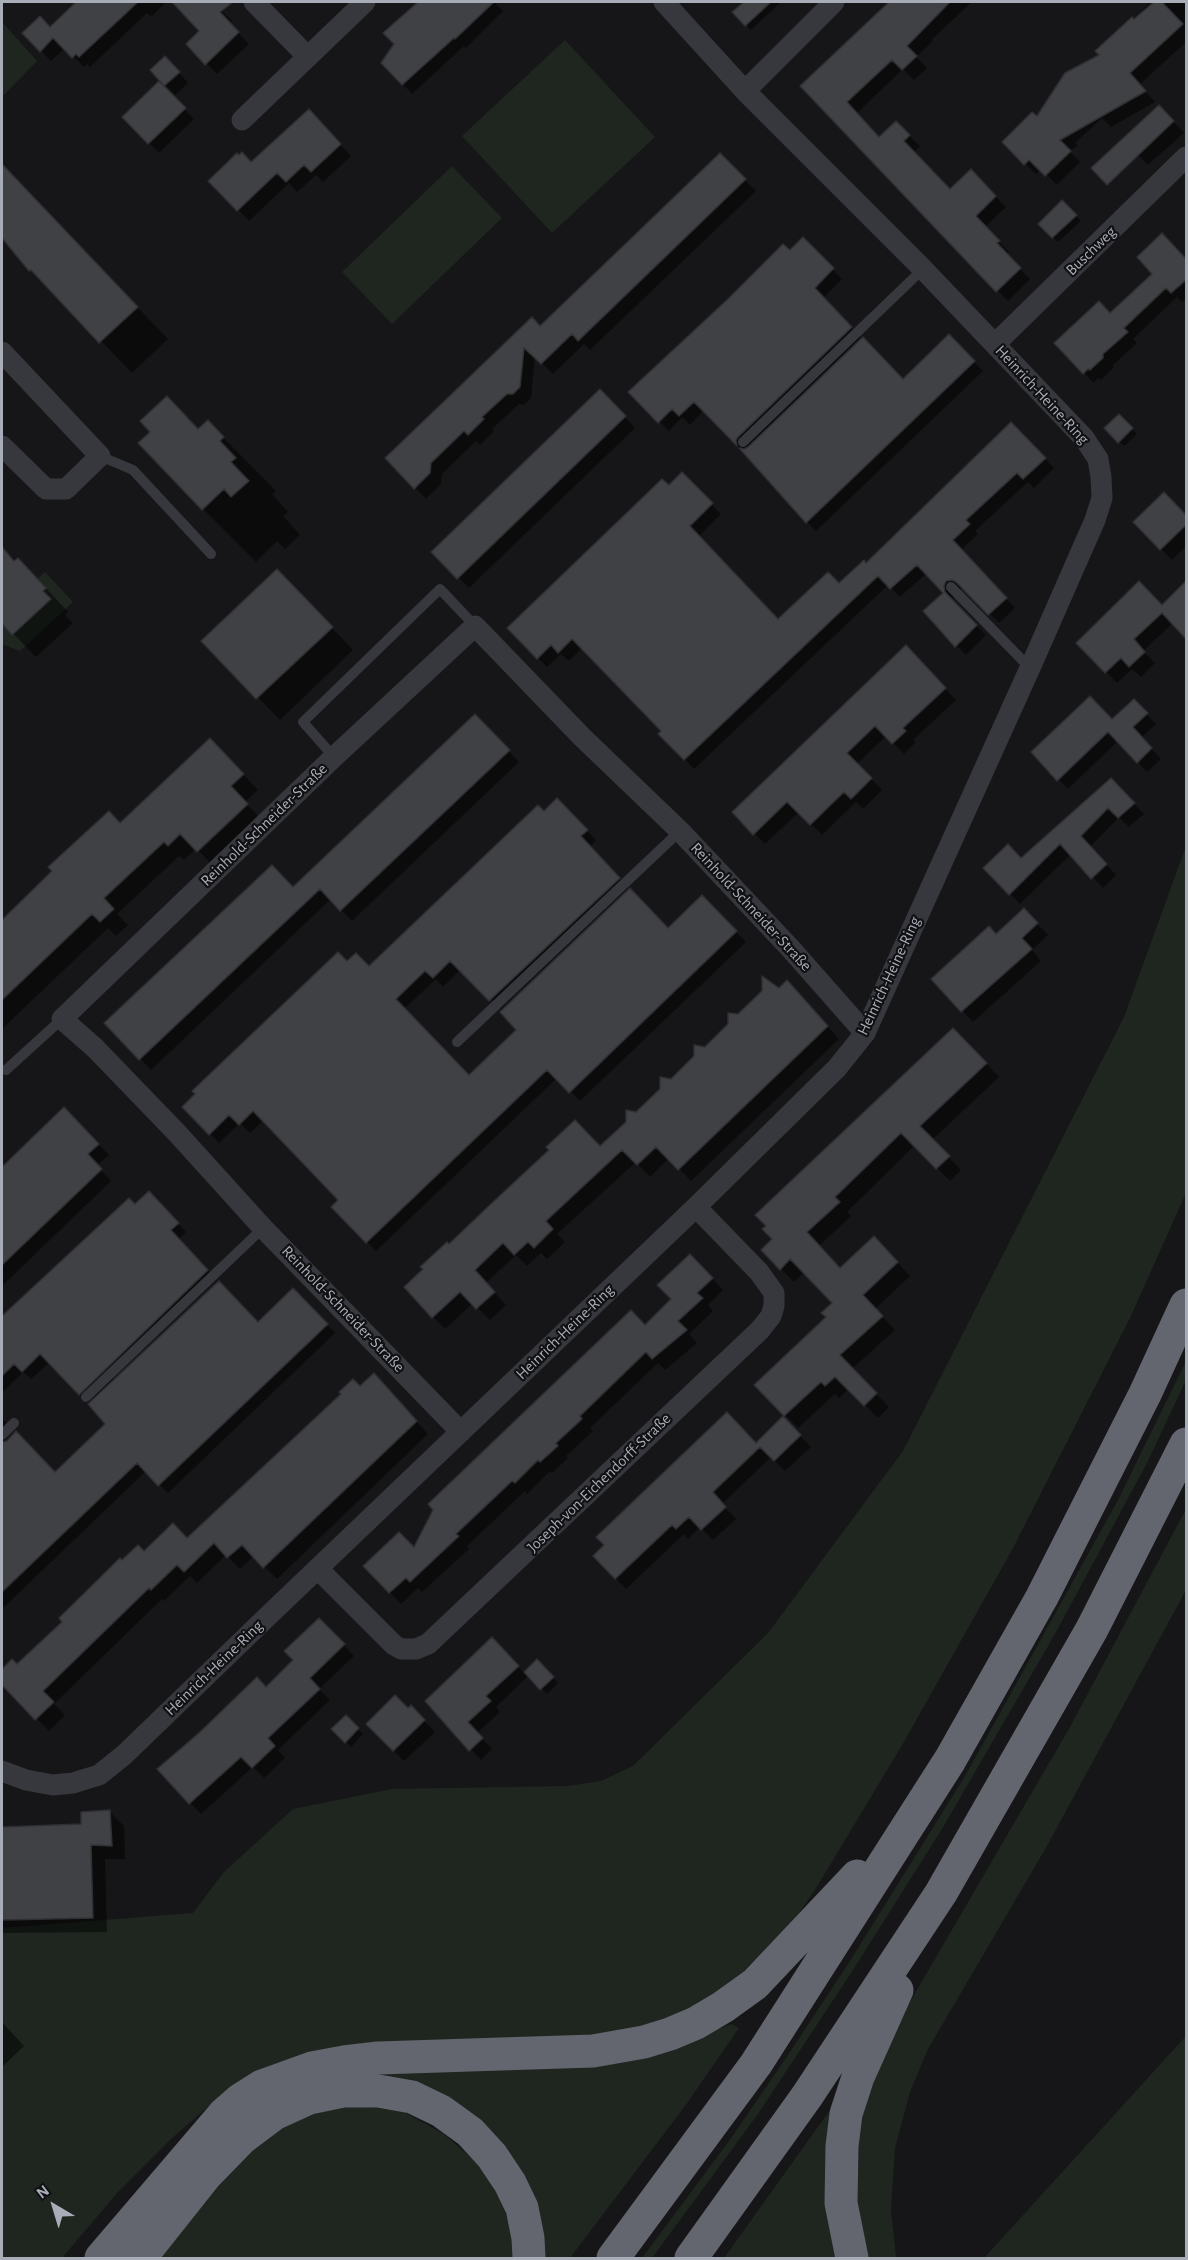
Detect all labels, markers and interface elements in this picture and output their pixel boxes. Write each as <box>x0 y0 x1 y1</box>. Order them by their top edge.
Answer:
street label: Buschweg <box>1062 222 1120 280</box>
street label: Heinrich-Heine-Ring <box>991 341 1093 449</box>
street label: Reinhold-Schneider-Straße <box>197 760 331 890</box>
street label: Reinhold-Schneider-Straße <box>686 839 816 975</box>
street label: Heinrich-Heine-Ring <box>853 914 925 1038</box>
street label: Reinhold-Schneider-Straße <box>278 1242 408 1376</box>
street label: Heinrich-Heine-Ring <box>512 1280 618 1384</box>
street label: Joseph-von-Eichendorff-Straße <box>523 1409 675 1557</box>
street label: Heinrich-Heine-Ring <box>161 1616 267 1720</box>
north arrow <box>24 2176 84 2236</box>
text: N <box>34 2182 52 2202</box>

